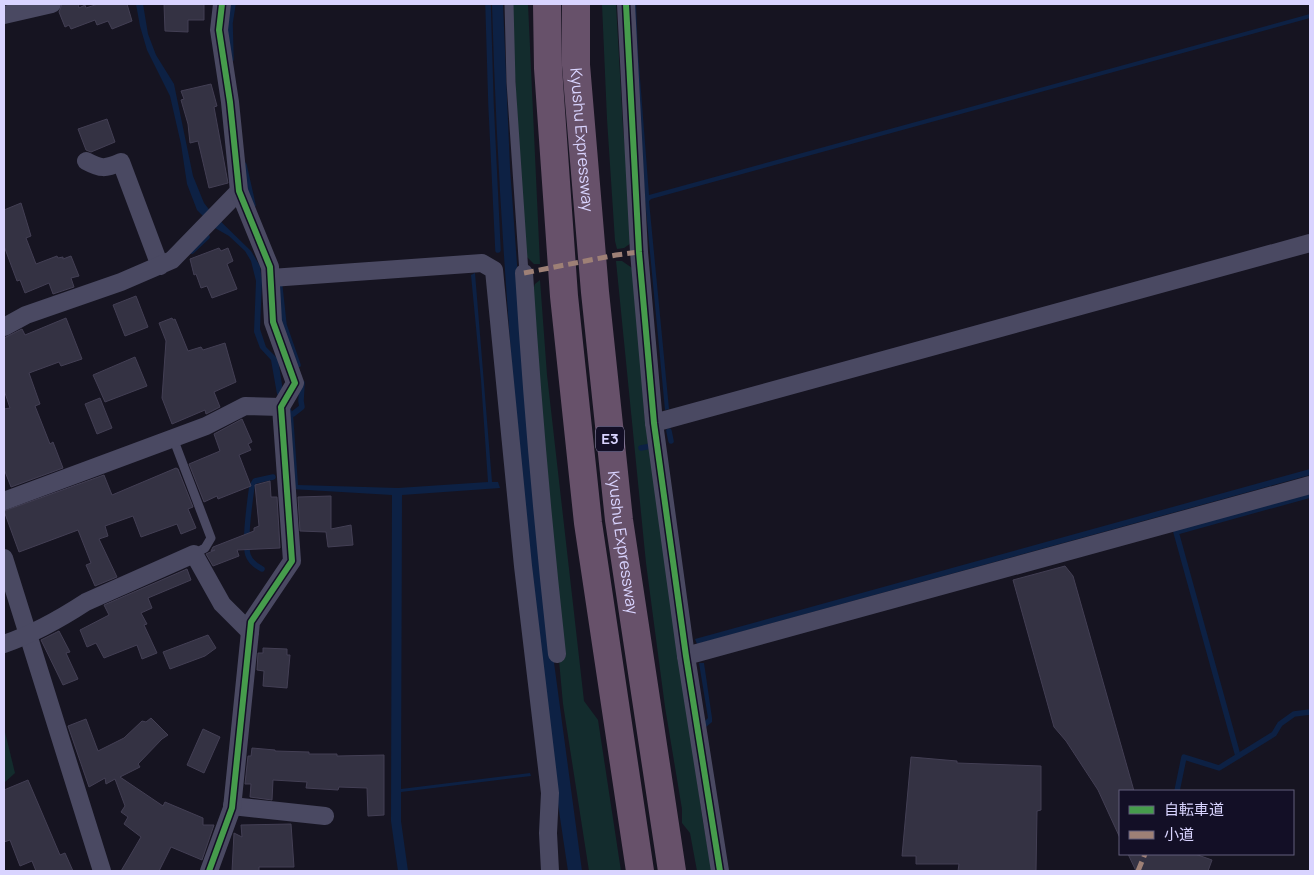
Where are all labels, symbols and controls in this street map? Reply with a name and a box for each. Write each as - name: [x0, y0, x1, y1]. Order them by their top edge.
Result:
- street label: Kyushu Expressway: [565, 67, 599, 213]
- road number: E3: [596, 426, 624, 452]
- street label: Kyushu Expressway: [603, 470, 644, 616]
- legend: [1119, 790, 1294, 855]
- text: 自転車道: [1164, 799, 1224, 820]
- text: 小道: [1164, 824, 1194, 845]

